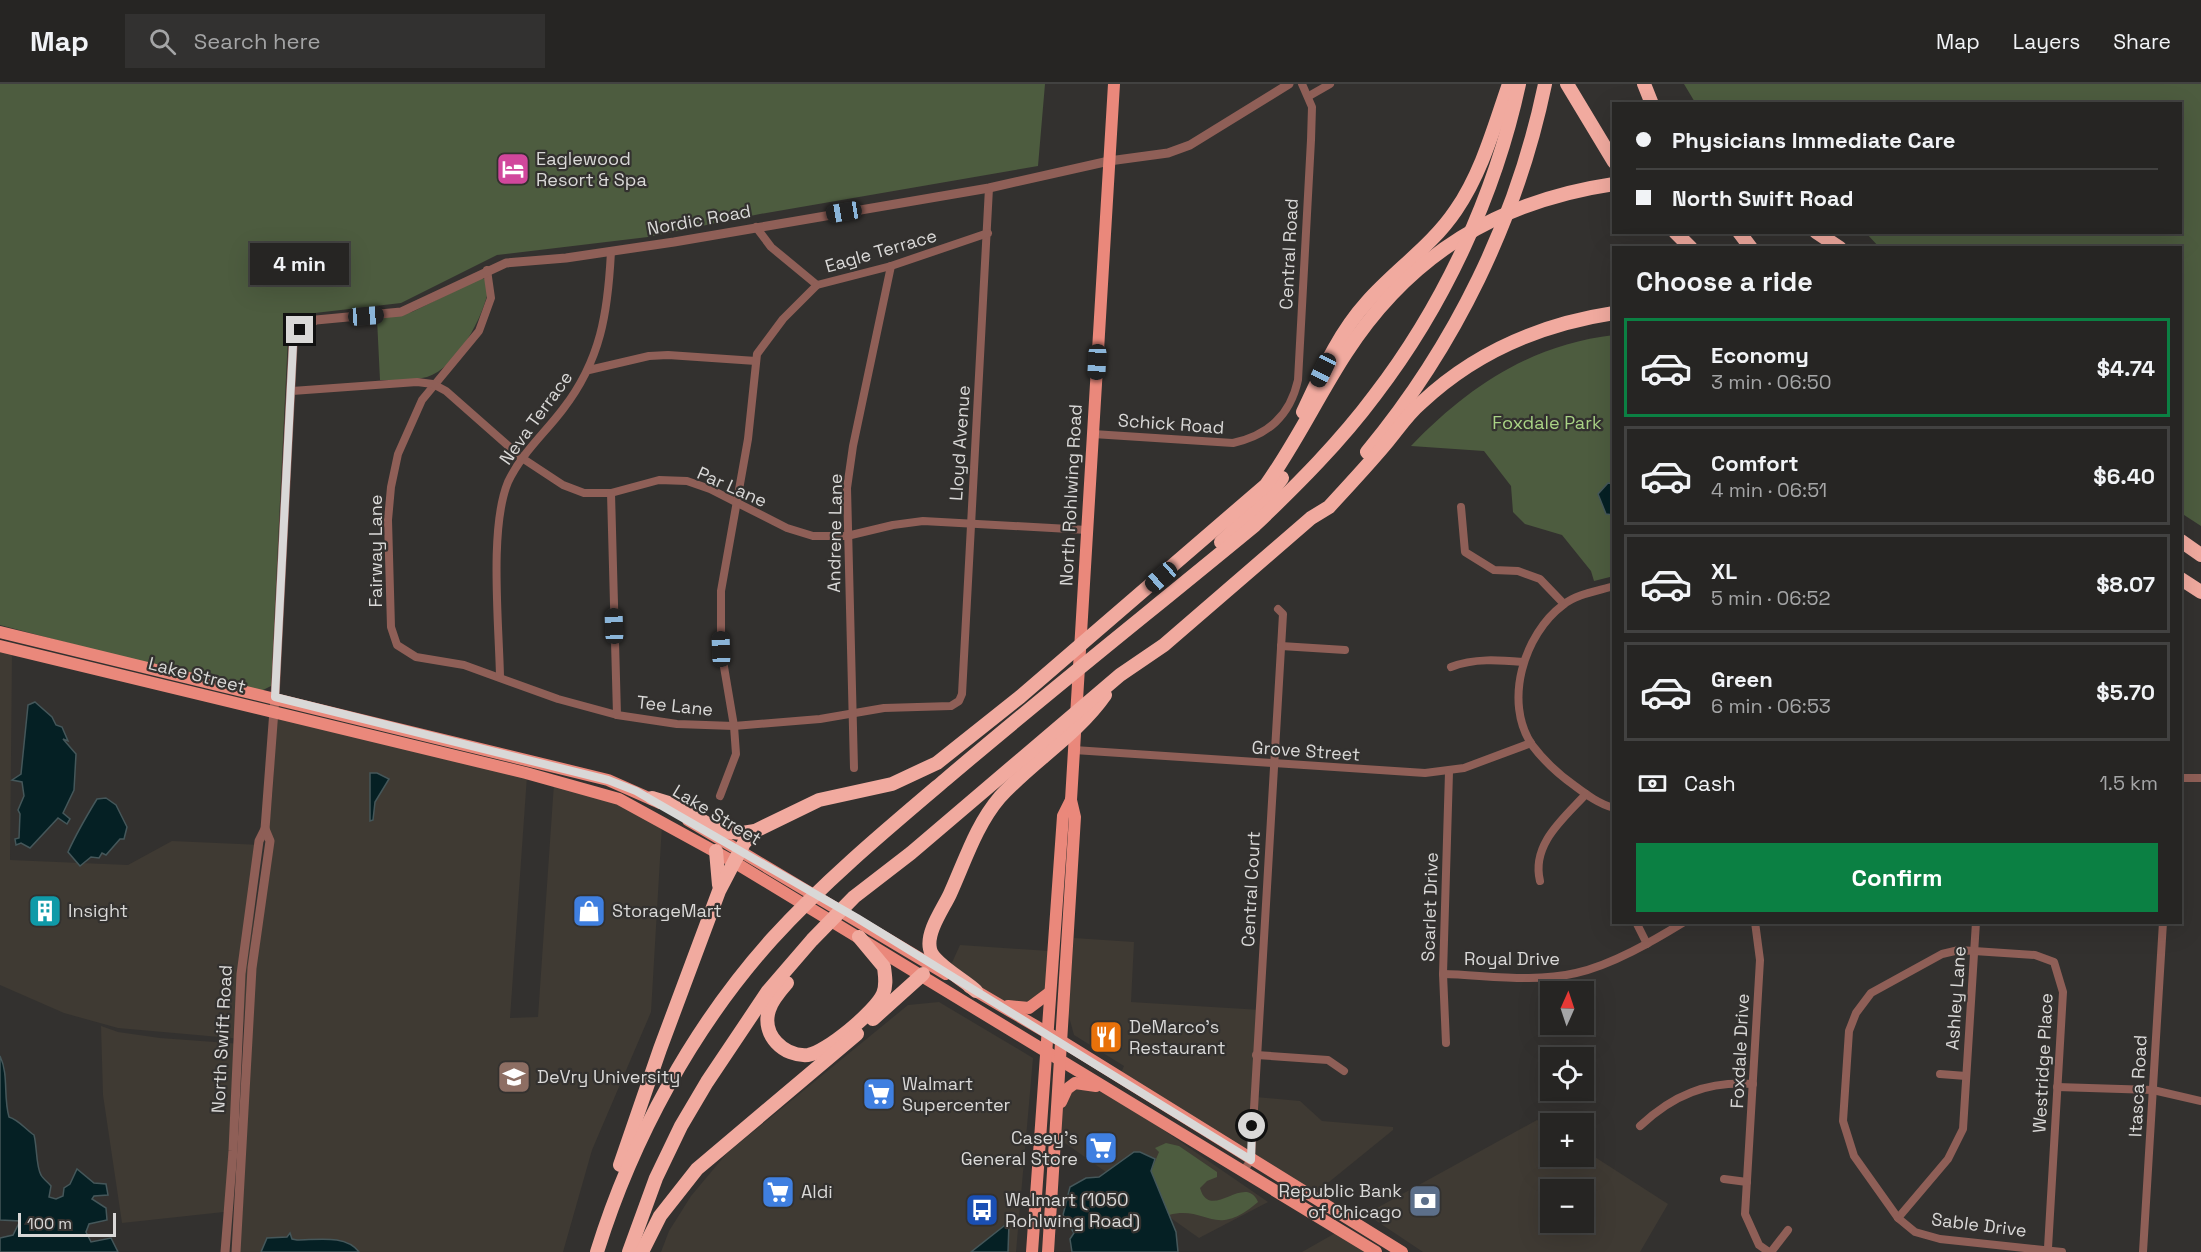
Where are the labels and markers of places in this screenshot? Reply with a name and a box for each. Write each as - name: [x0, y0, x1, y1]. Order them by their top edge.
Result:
- place label: Eaglewood Resort & Spa: [536, 147, 647, 191]
- hotel icon: Eaglewood Resort & Spa: [495, 151, 531, 187]
- building icon: Insight: [27, 893, 63, 929]
- shop icon: StorageMart: [571, 893, 607, 929]
- place label: Insight: [68, 899, 128, 922]
- place label: StorageMart: [612, 899, 722, 922]
- place label: DeMarco's Restaurant: [1129, 1015, 1226, 1059]
- restaurant icon: DeMarco's Restaurant: [1088, 1019, 1124, 1055]
- school or university icon: DeVry University: [496, 1059, 532, 1095]
- place label: DeVry University: [537, 1065, 680, 1088]
- place label: Walmart Supercenter: [902, 1072, 1011, 1116]
- supermarket icon: Walmart Supercenter: [861, 1076, 897, 1112]
- place label: Casey's General Store: [961, 1126, 1078, 1170]
- supermarket icon: Casey's General Store: [1083, 1130, 1119, 1166]
- supermarket icon: Aldi: [760, 1174, 796, 1210]
- place label: Republic Bank of Chicago: [1279, 1179, 1402, 1223]
- place label: Aldi: [801, 1180, 833, 1203]
- bank icon: Republic Bank of Chicago: [1407, 1183, 1443, 1219]
- place label: Walmart (1050 Rohlwing Road): [1005, 1188, 1140, 1232]
- bus stop icon: Walmart (1050 Rohlwing Road): [964, 1192, 1000, 1228]

